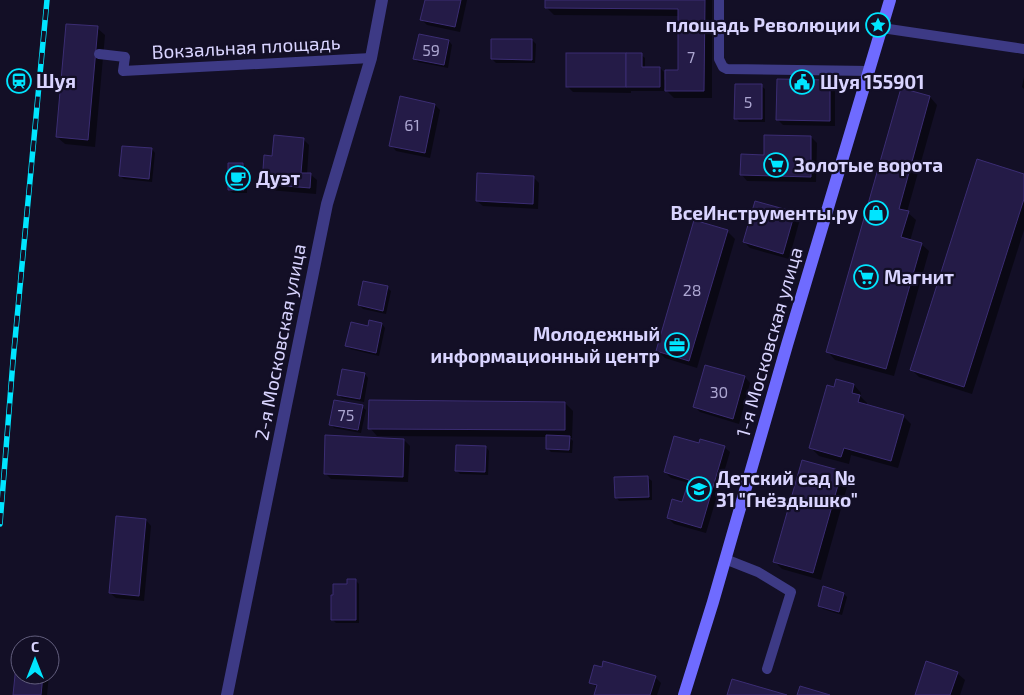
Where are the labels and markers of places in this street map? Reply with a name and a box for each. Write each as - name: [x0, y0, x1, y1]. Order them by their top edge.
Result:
- place icon: площадь Революции: [865, 12, 891, 38]
- place label: площадь Революции: [666, 13, 860, 36]
- station icon: Шуя: [6, 68, 32, 94]
- place label: Шуя: [36, 69, 76, 92]
- public building icon: Шуя 155901: [789, 69, 815, 95]
- place label: Шуя 155901: [820, 70, 925, 93]
- supermarket icon: Золотые ворота: [763, 152, 789, 178]
- place label: Золотые ворота: [794, 153, 943, 176]
- cafe icon: Дуэт: [225, 165, 251, 191]
- place label: Дуэт: [256, 166, 301, 189]
- shop icon: ВсеИнструменты.ру: [863, 200, 889, 226]
- place label: ВсеИнструменты.ру: [670, 201, 858, 224]
- supermarket icon: Магнит: [853, 264, 879, 290]
- place label: Магнит: [884, 265, 954, 288]
- place label: Молодежный информационный центр: [431, 322, 660, 367]
- office icon: Молодежный информационный центр: [664, 332, 690, 358]
- place label: Детский сад № 31 "Гнёздышко": [716, 466, 858, 511]
- school or university icon: Детский сад № 31 "Гнёздышко": [686, 476, 712, 502]

